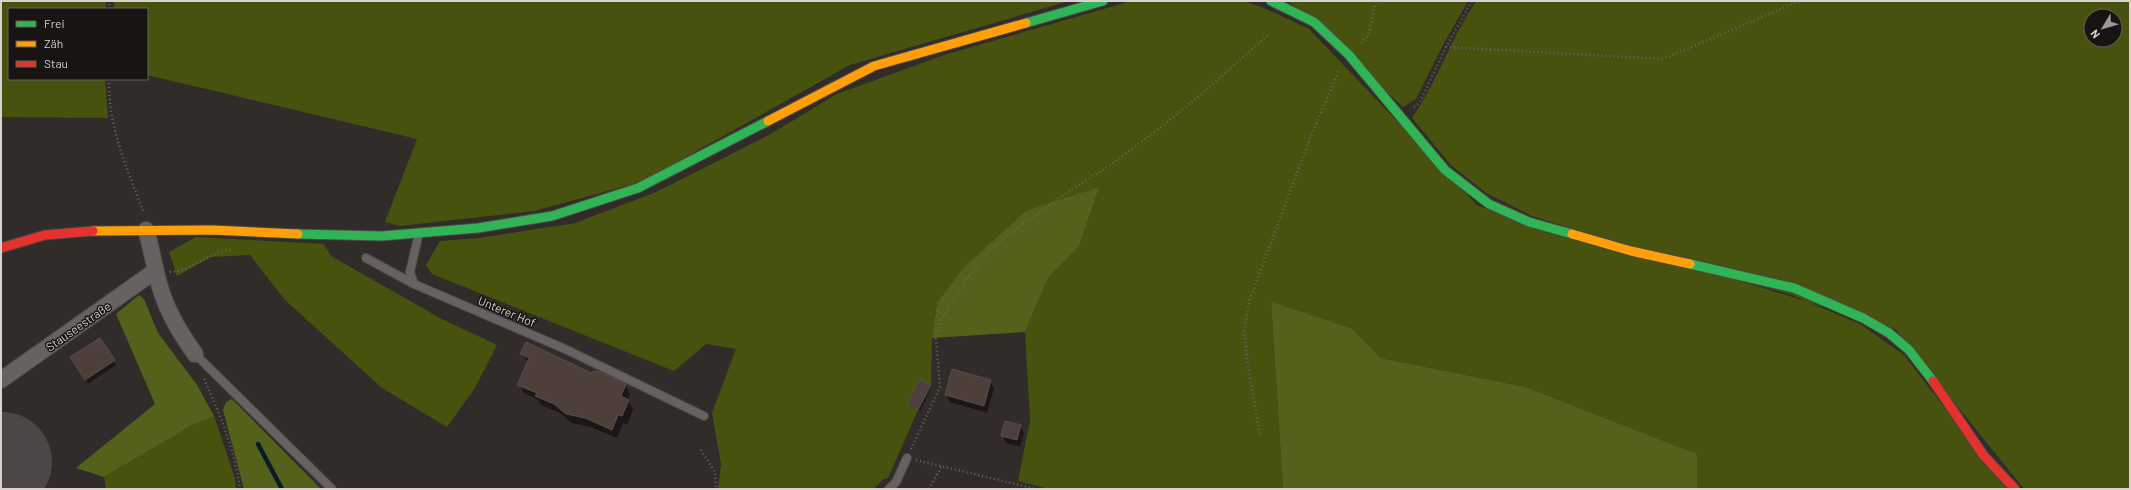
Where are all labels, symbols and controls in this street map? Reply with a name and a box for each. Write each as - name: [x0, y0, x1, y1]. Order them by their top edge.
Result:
- legend: [8, 8, 148, 80]
- north arrow: [2083, 8, 2123, 48]
- text: Frei: [44, 16, 64, 30]
- text: N: [2087, 28, 2102, 41]
- text: Zäh: [44, 36, 63, 50]
- text: Stau: [44, 56, 68, 70]
- street label: Unterer Hof: [476, 293, 538, 329]
- street label: Stauseestraße: [43, 298, 113, 354]

